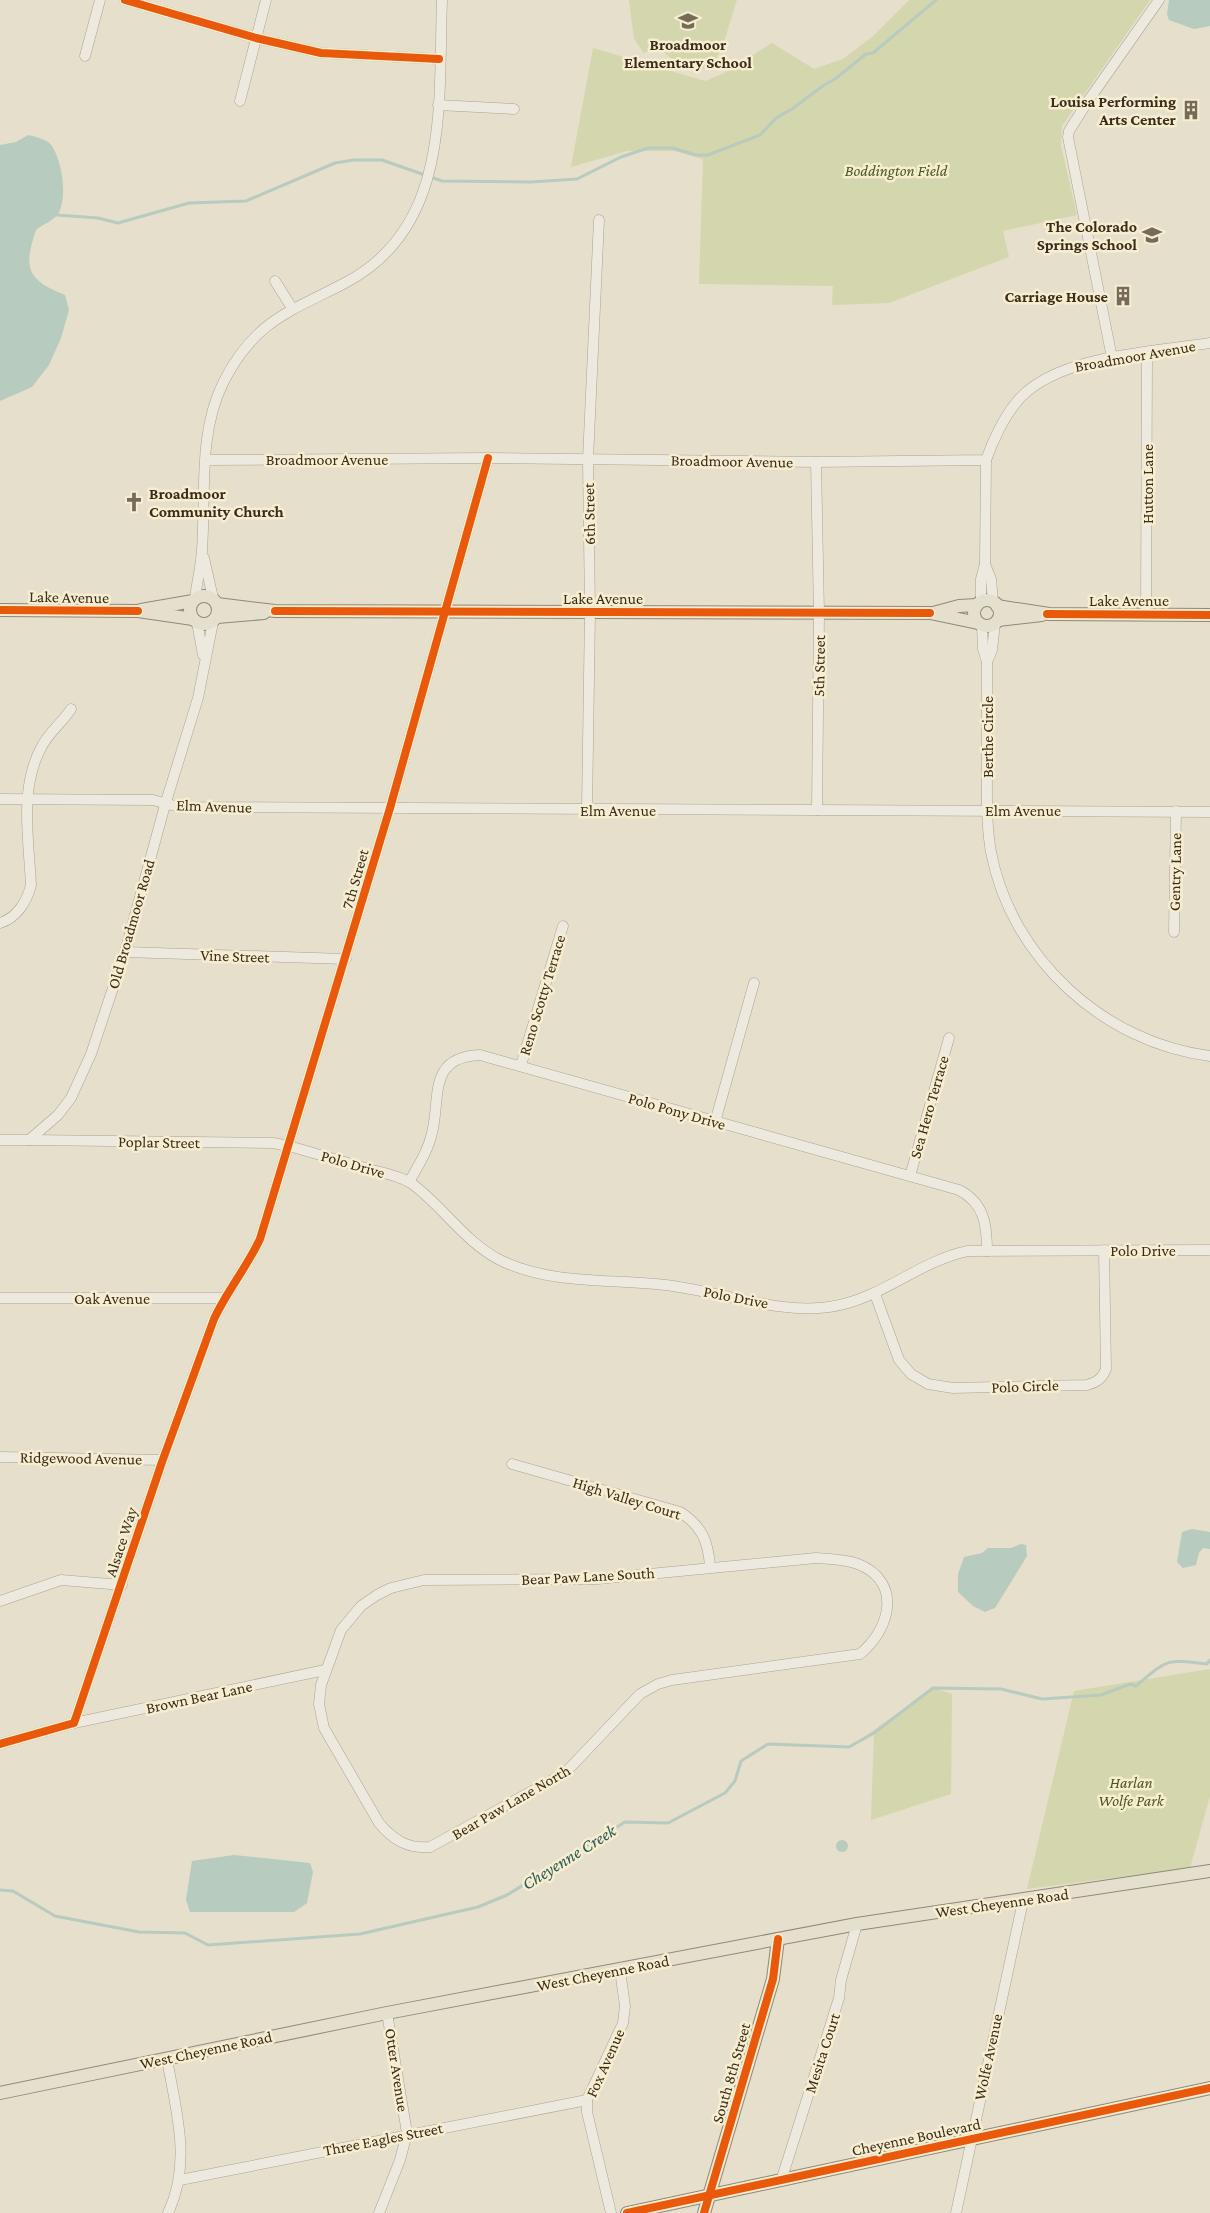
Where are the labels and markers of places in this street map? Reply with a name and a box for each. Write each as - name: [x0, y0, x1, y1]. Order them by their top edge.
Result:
- school or university icon: Broadmoor Elementary School: [677, 10, 699, 32]
- place label: Broadmoor Elementary School: [624, 36, 752, 71]
- place label: Louisa Performing Arts Center: [1050, 93, 1177, 128]
- building icon: Louisa Performing Arts Center: [1180, 99, 1202, 121]
- place label: The Colorado Springs School: [1037, 218, 1137, 253]
- school or university icon: The Colorado Springs School: [1141, 224, 1163, 246]
- building icon: Carriage House: [1112, 285, 1134, 307]
- place label: Carriage House: [1004, 288, 1109, 305]
- place label: Broadmoor Community Church: [149, 485, 284, 520]
- church icon: Broadmoor Community Church: [123, 491, 145, 513]

